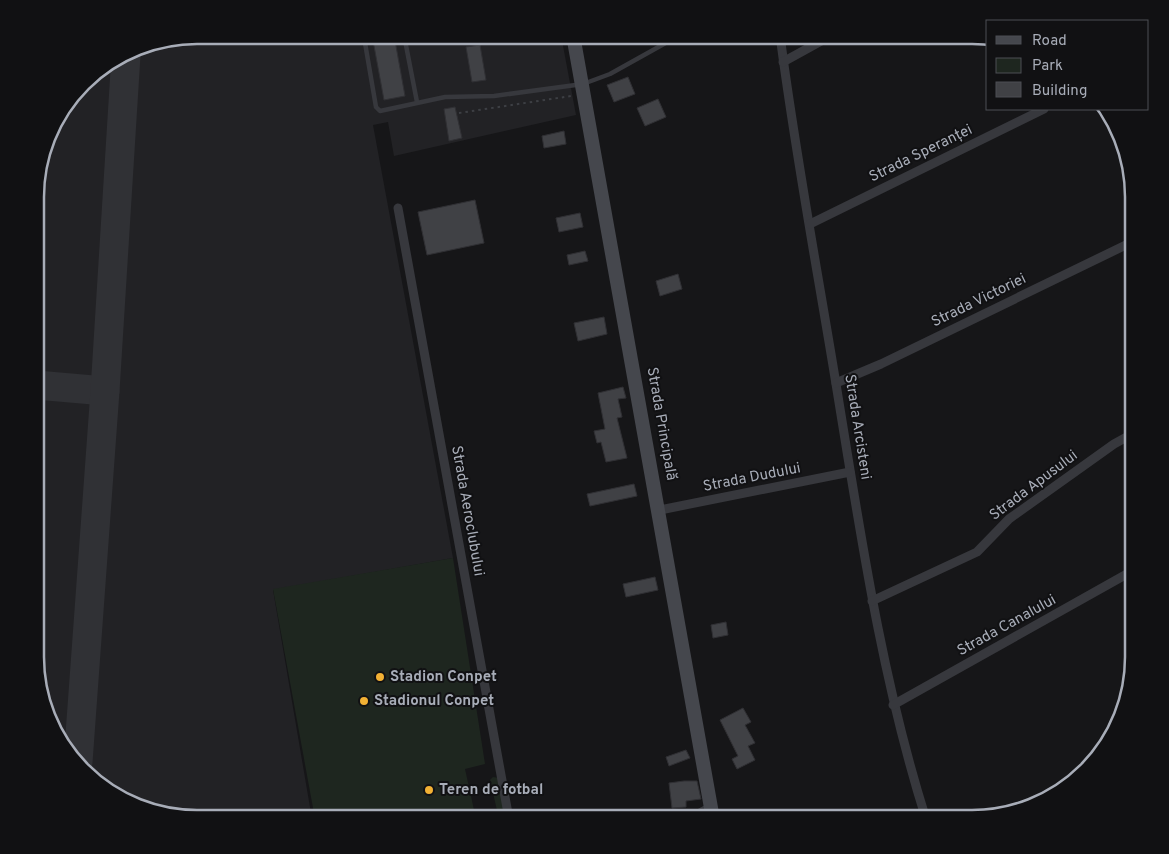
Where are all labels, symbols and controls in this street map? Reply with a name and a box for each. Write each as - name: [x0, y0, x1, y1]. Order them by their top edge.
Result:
- legend: [986, 20, 1149, 110]
- text: Road: [1032, 32, 1067, 51]
- text: Park: [1032, 57, 1063, 76]
- text: Building: [1032, 82, 1087, 101]
- street label: Strada Speranței: [866, 121, 976, 187]
- street label: Strada Victoriei: [929, 270, 1029, 332]
- street label: Strada Principală: [642, 366, 680, 482]
- street label: Strada Arcisteni: [839, 373, 875, 481]
- street label: Strada Aeroclubului: [446, 444, 488, 578]
- street label: Strada Apusului: [986, 447, 1082, 525]
- street label: Strada Dudului: [702, 459, 802, 497]
- street label: Strada Canalului: [954, 591, 1060, 661]
- place label: Stadion Conpet: [390, 668, 497, 687]
- marker: Stadion Conpet: [374, 671, 386, 683]
- place label: Stadionul Conpet: [374, 692, 494, 711]
- marker: Stadionul Conpet: [358, 695, 370, 707]
- place label: Teren de fotbal: [439, 781, 543, 800]
- marker: Teren de fotbal: [423, 784, 435, 796]

